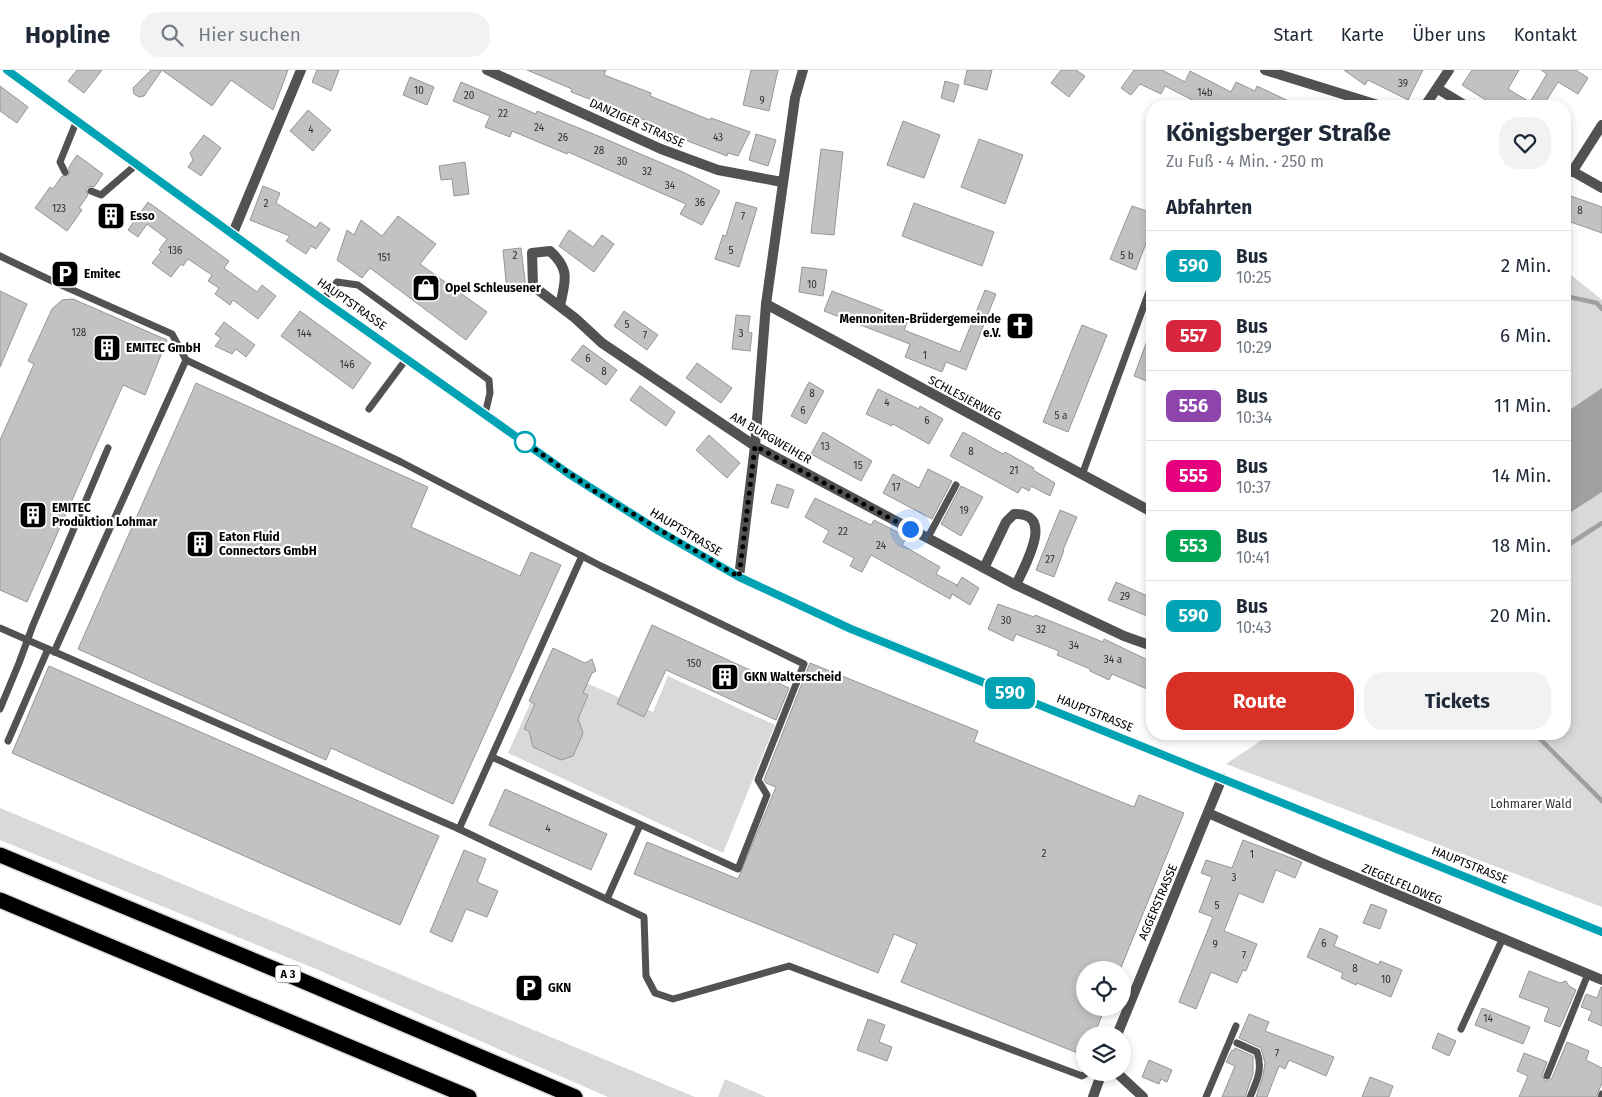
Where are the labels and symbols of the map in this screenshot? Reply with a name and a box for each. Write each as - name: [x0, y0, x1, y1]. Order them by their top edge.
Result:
- house number: 39: [1398, 78, 1408, 90]
- house number: 10: [414, 85, 424, 97]
- house number: 14b: [1197, 87, 1213, 99]
- house number: 20: [464, 90, 475, 102]
- house number: 9: [759, 95, 765, 107]
- street label: DANZIGER STRASSE: [587, 96, 687, 150]
- house number: 22: [498, 108, 508, 120]
- house number: 24: [534, 122, 545, 134]
- house number: 4: [308, 124, 314, 136]
- house number: 26: [558, 132, 568, 144]
- house number: 43: [713, 132, 723, 144]
- house number: 28: [594, 145, 605, 157]
- house number: 30: [617, 156, 628, 168]
- house number: 32: [642, 166, 652, 178]
- house number: 34: [665, 180, 676, 192]
- house number: 36: [695, 197, 705, 209]
- house number: 2: [264, 198, 269, 210]
- building icon: Esso: [96, 201, 126, 231]
- house number: 123: [52, 203, 66, 215]
- house number: 8: [1577, 205, 1583, 217]
- place label: Esso: [130, 209, 155, 223]
- house number: 7: [741, 211, 746, 223]
- house number: 136: [168, 245, 182, 257]
- house number: 5: [728, 245, 734, 257]
- house number: 2: [513, 250, 518, 262]
- house number: 5 b: [1120, 250, 1134, 262]
- house number: 151: [377, 252, 391, 264]
- parking icon: Emitec: [50, 259, 80, 289]
- place label: Emitec: [84, 267, 121, 281]
- shop icon: Opel Schleusener: [411, 273, 441, 303]
- street label: HAUPTSTRASSE: [315, 275, 389, 333]
- house number: 10: [807, 279, 817, 291]
- place label: Opel Schleusener: [445, 281, 541, 295]
- church icon: Mennoniten-Brüdergemeinde e.V.: [1005, 311, 1035, 341]
- place label: Mennoniten-Brüdergemeinde e.V.: [839, 312, 1001, 340]
- house number: 5: [624, 319, 630, 331]
- house number: 128: [72, 327, 87, 339]
- house number: 144: [297, 328, 312, 340]
- house number: 3: [739, 328, 744, 340]
- house number: 7: [643, 330, 648, 342]
- building icon: EMITEC GmbH: [92, 333, 122, 363]
- place label: EMITEC GmbH: [126, 341, 201, 355]
- house number: 1: [923, 350, 927, 362]
- house number: 6: [585, 353, 591, 365]
- house number: 146: [340, 359, 354, 371]
- house number: 8: [601, 366, 607, 378]
- street label: SCHLESIERWEG: [926, 373, 1004, 423]
- house number: 8: [809, 388, 815, 400]
- house number: 4: [884, 397, 890, 409]
- house number: 6: [800, 405, 806, 417]
- street label: AM BURGWEIHER: [728, 409, 814, 467]
- house number: 5 a: [1054, 410, 1068, 422]
- house number: 6: [924, 415, 930, 427]
- unlabelled marker: [514, 431, 536, 453]
- house number: 13: [820, 441, 830, 453]
- house number: 8: [968, 446, 974, 458]
- house number: 15: [853, 460, 863, 472]
- house number: 21: [1009, 465, 1019, 477]
- house number: 17: [892, 482, 901, 494]
- building icon: EMITEC Produktion Lohmar: [18, 500, 48, 530]
- place label: EMITEC Produktion Lohmar: [52, 501, 157, 529]
- street label: HAUPTSTRASSE: [647, 505, 725, 559]
- house number: 19: [959, 505, 969, 517]
- your location: [898, 517, 923, 542]
- house number: 22: [838, 526, 848, 538]
- building icon: Eaton Fluid Connectors GmbH: [185, 529, 215, 559]
- place label: Eaton Fluid Connectors GmbH: [219, 530, 317, 558]
- house number: 24: [876, 540, 887, 552]
- house number: 27: [1045, 554, 1055, 566]
- house number: 29: [1120, 591, 1130, 603]
- house number: 30: [1001, 615, 1012, 627]
- house number: 32: [1036, 624, 1046, 636]
- house number: 34: [1069, 640, 1080, 652]
- house number: 34 a: [1104, 654, 1122, 666]
- house number: 150: [687, 658, 702, 670]
- building icon: GKN Walterscheid: [710, 662, 740, 692]
- place label: GKN Walterscheid: [744, 670, 841, 684]
- line badge: 590: [981, 677, 1039, 709]
- street label: HAUPTSTRASSE: [1055, 691, 1135, 735]
- park label: Lohmarer Wald: [1490, 797, 1572, 811]
- house number: 4: [545, 823, 551, 835]
- street label: HAUPTSTRASSE: [1430, 843, 1510, 887]
- house number: 2: [1042, 848, 1047, 860]
- house number: 1: [1250, 849, 1254, 861]
- street label: ZIEGELFELDWEG: [1360, 861, 1444, 907]
- street label: AGGERSTRASSE: [1136, 862, 1180, 942]
- house number: 3: [1232, 872, 1237, 884]
- house number: 5: [1214, 900, 1220, 912]
- house number: 6: [1321, 938, 1327, 950]
- house number: 9: [1212, 939, 1218, 951]
- house number: 7: [1242, 950, 1247, 962]
- house number: 8: [1352, 963, 1358, 975]
- road number: A 3: [276, 966, 300, 982]
- parking icon: GKN: [514, 973, 544, 1003]
- house number: 10: [1381, 974, 1391, 986]
- place label: GKN: [548, 981, 571, 995]
- house number: 14: [1483, 1013, 1494, 1025]
- house number: 7: [1275, 1048, 1280, 1060]

